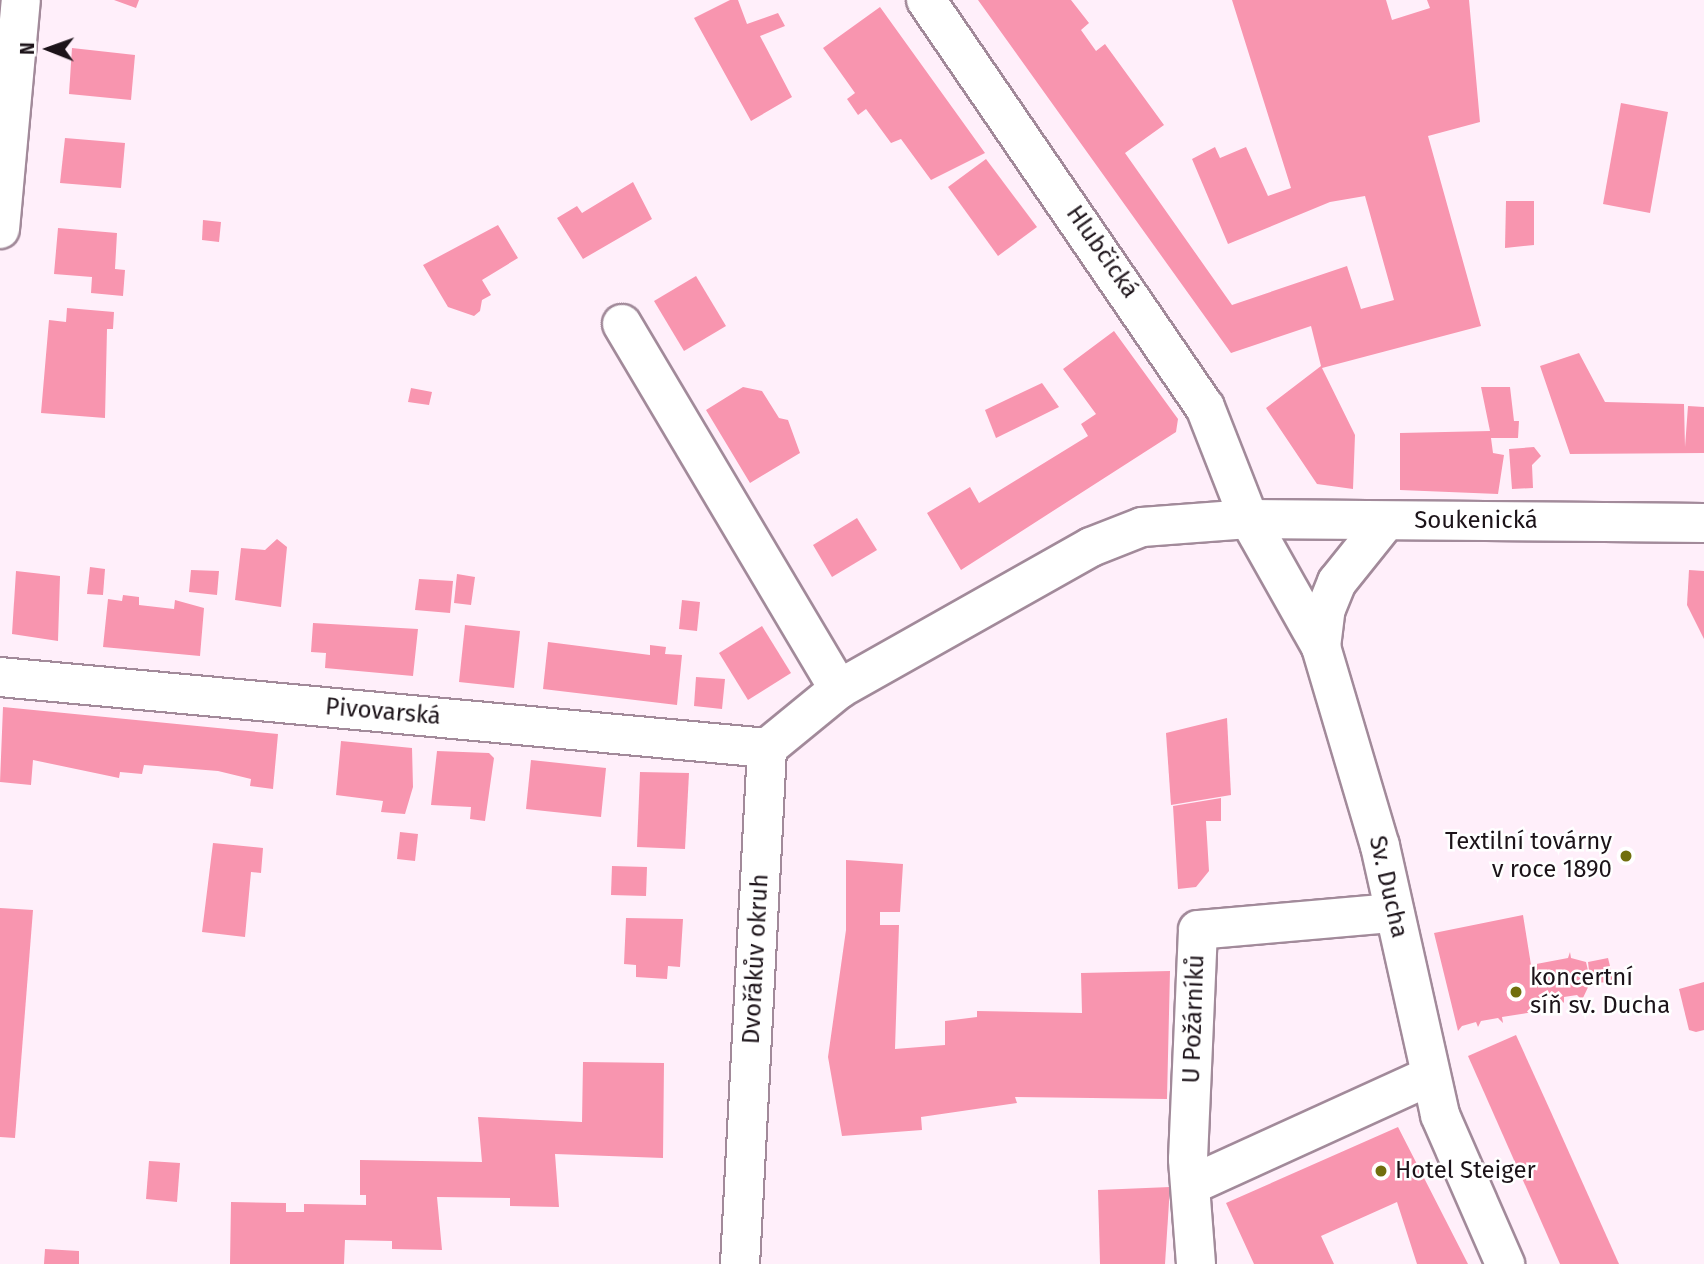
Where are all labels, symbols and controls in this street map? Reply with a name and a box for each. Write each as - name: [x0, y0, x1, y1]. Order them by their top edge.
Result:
- north arrow: [14, 14, 84, 84]
- text: N: [16, 42, 39, 55]
- street label: Hlubčická: [1060, 200, 1144, 304]
- street label: Soukenická: [1414, 507, 1538, 535]
- street label: Pivovarská: [324, 693, 442, 731]
- place label: Textilní továrny v roce 1890: [1445, 828, 1612, 884]
- street label: Sv. Ducha: [1362, 833, 1414, 941]
- marker: Textilní továrny v roce 1890: [1618, 848, 1634, 864]
- street label: Dvořákův okruh: [737, 873, 775, 1045]
- street label: U Požárníků: [1177, 954, 1211, 1084]
- place label: koncertní síň sv. Ducha: [1530, 964, 1670, 1020]
- marker: koncertní síň sv. Ducha: [1508, 984, 1524, 1000]
- place label: Hotel Steiger: [1395, 1157, 1536, 1185]
- marker: Hotel Steiger: [1373, 1163, 1389, 1179]

